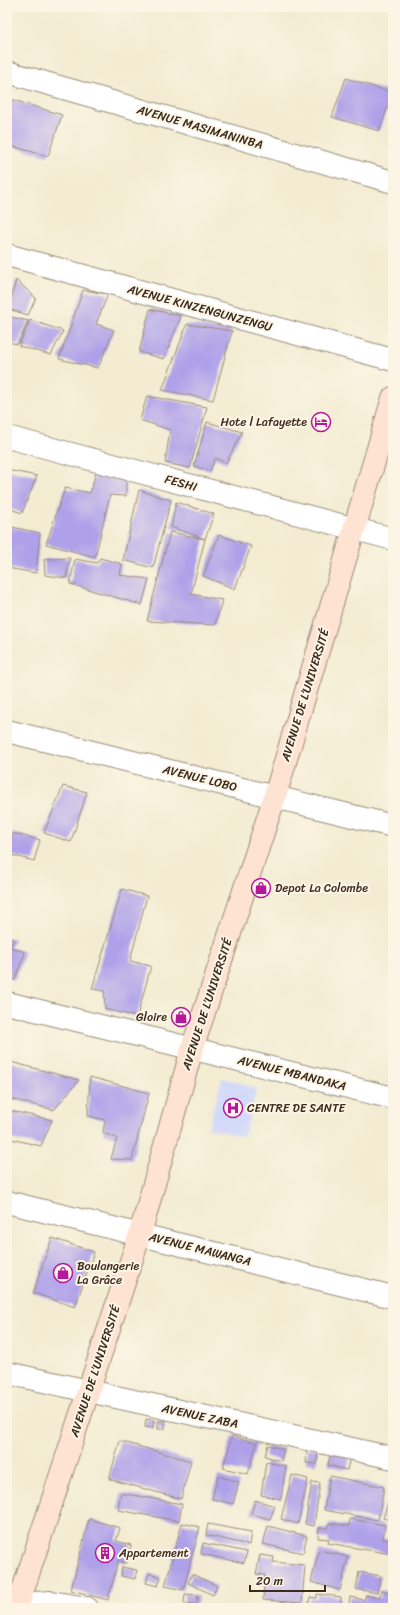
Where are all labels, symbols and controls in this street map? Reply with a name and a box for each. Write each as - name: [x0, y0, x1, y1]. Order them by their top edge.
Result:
- street label: AVENUE MASIMANINBA: [133, 98, 266, 156]
- street label: AVENUE KINZENGUNZENGU: [124, 278, 275, 338]
- place label: Hote l Lafayette: [220, 411, 307, 433]
- hotel icon: Hote l Lafayette: [310, 411, 332, 433]
- street label: FESHI: [162, 468, 200, 498]
- street label: AVENUE DE L’UNIVERSITÉ: [274, 625, 336, 765]
- street label: AVENUE LOBO: [159, 758, 240, 798]
- shop icon: Depot La Colombe: [250, 877, 272, 899]
- place label: Depot La Colombe: [275, 877, 368, 899]
- street label: AVENUE DE L’UNIVERSITÉ: [175, 934, 239, 1074]
- place label: Gloire: [136, 1006, 167, 1028]
- shop icon: Gloire: [170, 1006, 192, 1028]
- street label: AVENUE MBANDAKA: [234, 1049, 349, 1097]
- hospital icon: CENTRE DE SANTE: [222, 1097, 244, 1119]
- place label: CENTRE DE SANTE: [247, 1097, 347, 1119]
- street label: AVENUE MAWANGA: [145, 1225, 254, 1272]
- place label: Boulangerie La Grâce: [77, 1255, 139, 1291]
- shop icon: Boulangerie La Grâce: [52, 1262, 74, 1284]
- street label: AVENUE DE L’UNIVERSITÉ: [63, 1301, 127, 1441]
- street label: AVENUE ZABA: [159, 1397, 240, 1435]
- building icon: Appartement: [94, 1542, 116, 1564]
- place label: Appartement: [118, 1542, 189, 1564]
- scale bar: [250, 1567, 325, 1593]
- text: 20 m: [256, 1570, 283, 1592]

